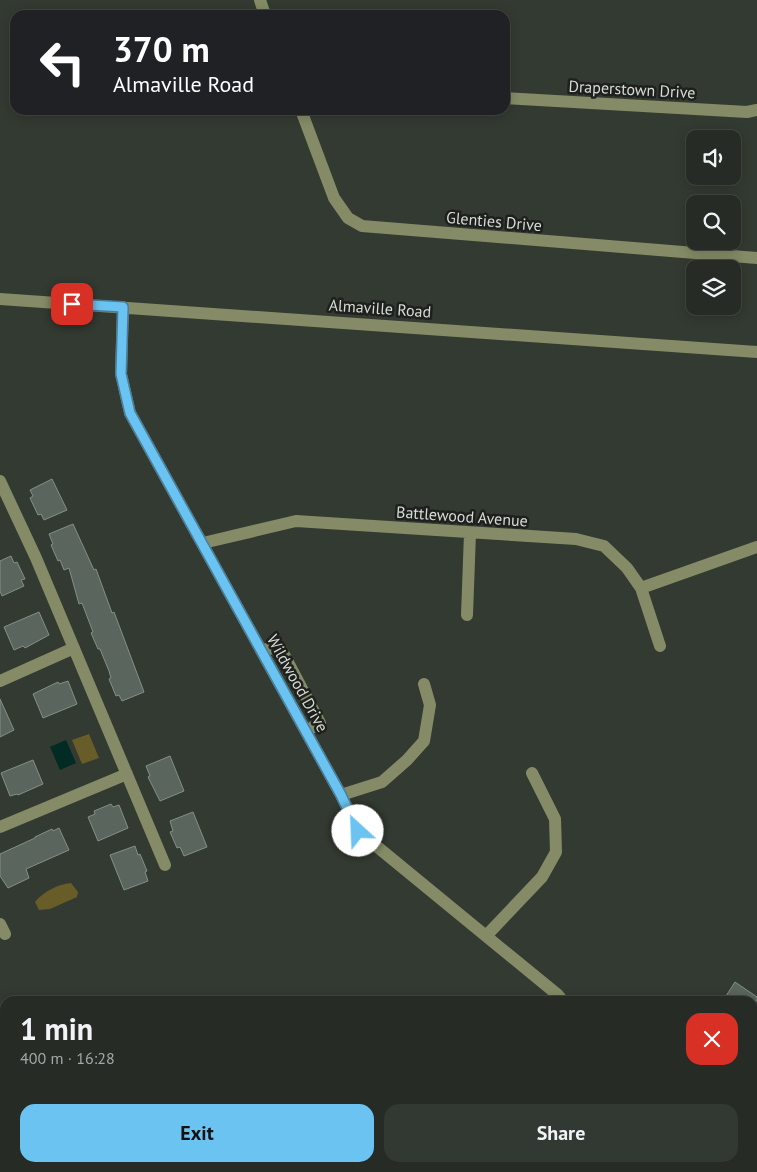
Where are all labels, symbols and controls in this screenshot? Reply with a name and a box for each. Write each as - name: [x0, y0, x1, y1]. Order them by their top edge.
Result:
- text: 370 m: [113, 26, 210, 72]
- icon: left: [30, 30, 95, 95]
- text: Almaville Road: [113, 70, 254, 98]
- street label: Draperstown Drive: [568, 76, 696, 102]
- map controls: [686, 130, 741, 315]
- button: sound: [686, 130, 741, 185]
- button: search: [686, 195, 741, 250]
- street label: Glenties Drive: [445, 207, 543, 235]
- button: layers: [686, 260, 741, 315]
- pin: [51, 283, 93, 325]
- icon: arrive: [58, 290, 86, 318]
- street label: Almaville Road: [328, 294, 432, 322]
- street label: Battlewood Avenue: [396, 501, 528, 531]
- street label: Wildwood Drive: [263, 631, 333, 735]
- position arrow: [331, 804, 383, 856]
- text: 1 min: [20, 1009, 93, 1048]
- button: close: [686, 1013, 738, 1065]
- text: 400 m · 16:28: [20, 1048, 115, 1068]
- button: Exit: [20, 1104, 374, 1162]
- button: Share: [384, 1104, 738, 1162]

